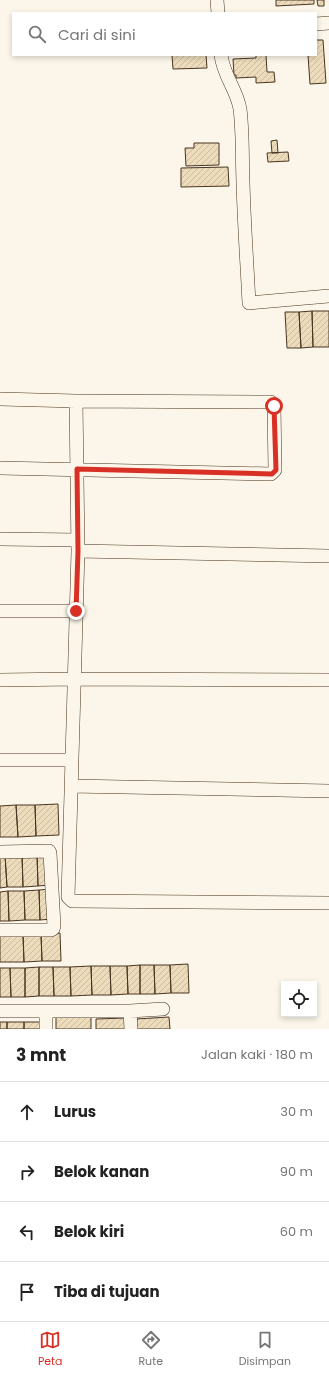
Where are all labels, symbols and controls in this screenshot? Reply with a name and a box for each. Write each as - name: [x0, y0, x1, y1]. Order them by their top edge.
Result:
- search box: [12, 12, 317, 56]
- icon: search: [26, 23, 48, 45]
- text: Cari di sini: [58, 24, 136, 45]
- route start: [265, 397, 283, 415]
- route end: [67, 602, 85, 620]
- map controls: [281, 981, 317, 1017]
- button: locate: [281, 981, 317, 1017]
- text: 3 mnt: [16, 1043, 66, 1067]
- text: Jalan kaki · 180 m: [201, 1045, 313, 1064]
- icon: ahead: [16, 1101, 38, 1123]
- text: Lurus: [54, 1101, 96, 1122]
- text: 30 m: [280, 1102, 313, 1121]
- icon: right: [16, 1161, 38, 1183]
- text: Belok kanan: [54, 1161, 149, 1182]
- text: 90 m: [280, 1162, 313, 1181]
- icon: left: [16, 1221, 38, 1243]
- text: Belok kiri: [54, 1221, 124, 1242]
- text: 60 m: [280, 1222, 313, 1241]
- icon: arrive: [16, 1281, 38, 1303]
- text: Tiba di tujuan: [54, 1281, 160, 1302]
- tab: Peta: [38, 1329, 63, 1370]
- tab: Rute: [138, 1329, 163, 1370]
- tab: Disimpan: [239, 1329, 291, 1370]

